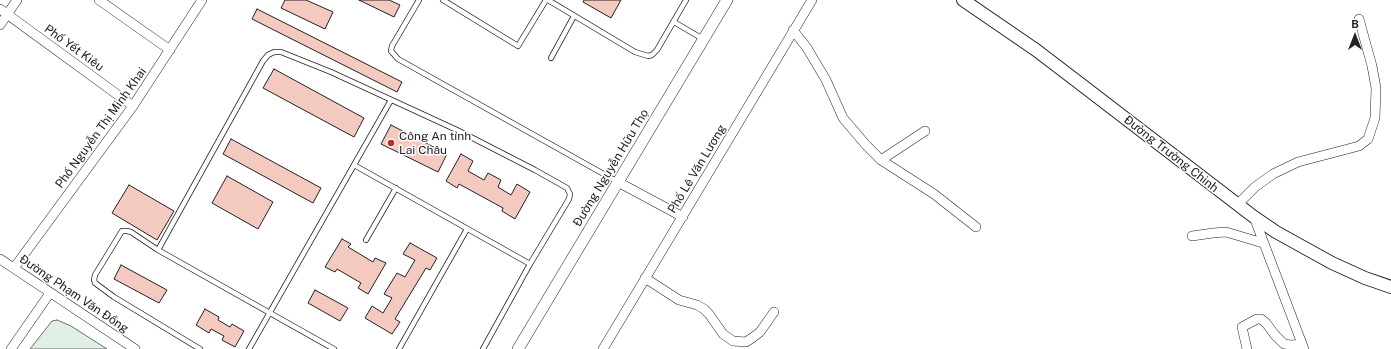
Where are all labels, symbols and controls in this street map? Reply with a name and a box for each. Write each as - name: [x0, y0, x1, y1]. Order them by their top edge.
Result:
- north arrow: [1335, 16, 1375, 56]
- text: B: [1351, 18, 1359, 30]
- street label: Phố Yết Kiêu: [42, 22, 106, 74]
- street label: Phố Nguyễn Thị Minh Khai: [52, 65, 150, 191]
- street label: Đường Nguyễn Hữu Thọ: [570, 107, 652, 229]
- street label: Đường Trường Chinh: [1121, 113, 1221, 195]
- street label: Phố Lê Văn Lương: [665, 122, 729, 216]
- place label: Công An tỉnh Lai Châu: [399, 129, 471, 157]
- marker: Công An tỉnh Lai Châu: [386, 138, 396, 148]
- street label: Đường Phạm Văn Đồng: [17, 252, 131, 336]

